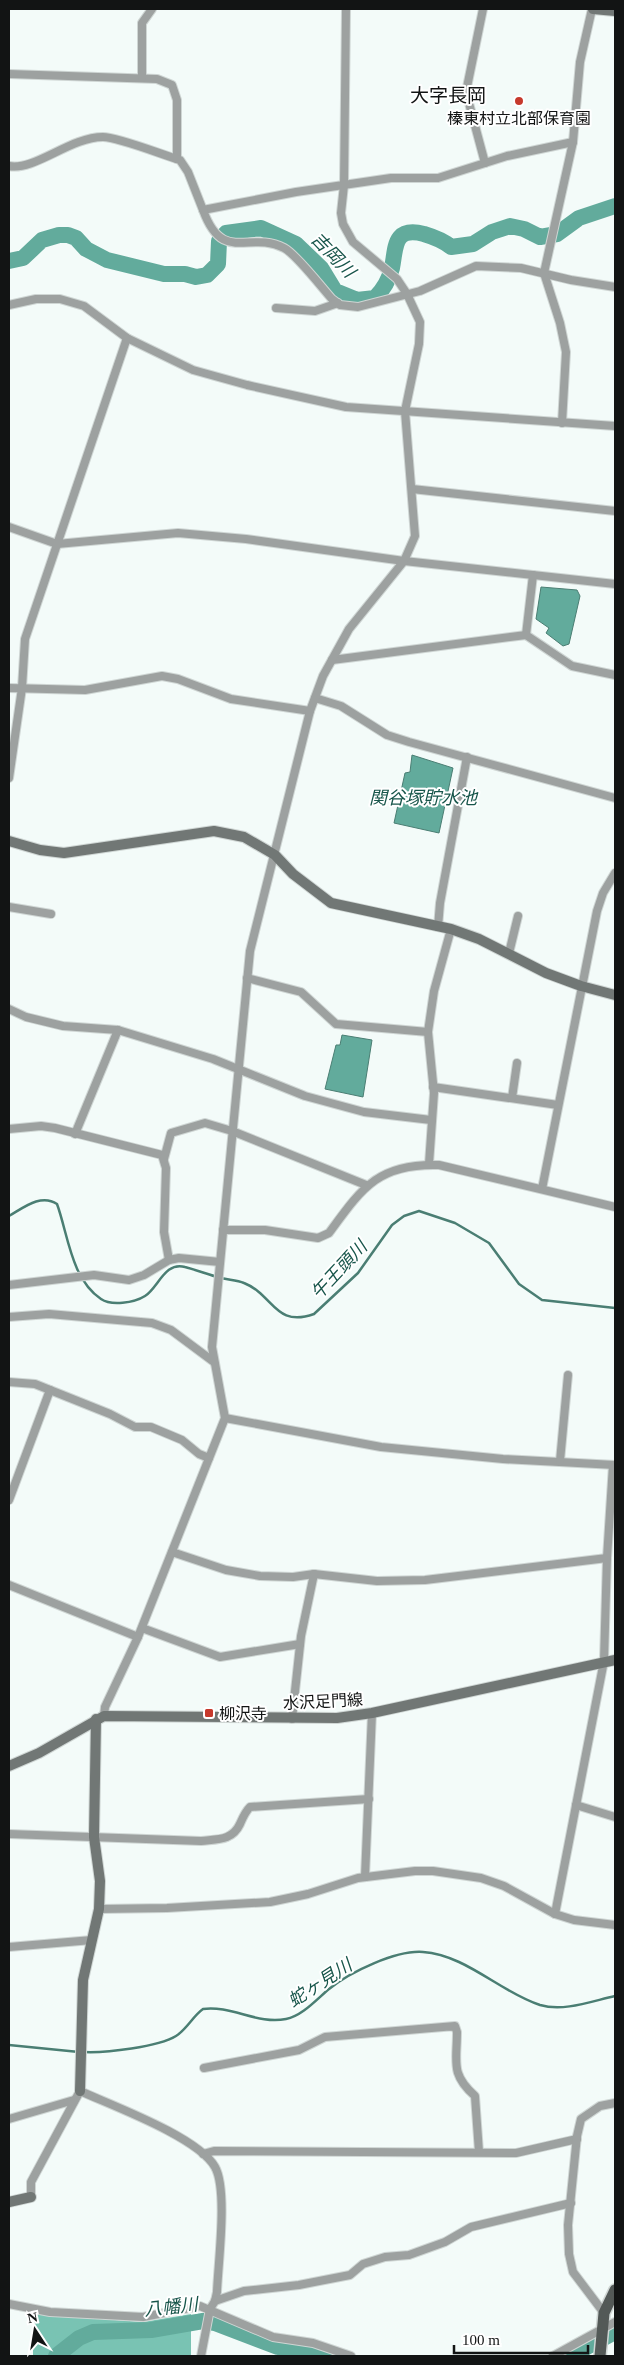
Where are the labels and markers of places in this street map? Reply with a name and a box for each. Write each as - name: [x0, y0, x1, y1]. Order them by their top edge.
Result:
- marker: 榛東村立北部保育園: [513, 95, 525, 107]
- place label: 榛東村立北部保育園: [447, 110, 591, 127]
- place label: 柳沢寺: [219, 1705, 267, 1722]
- marker: 柳沢寺: [203, 1707, 215, 1719]

